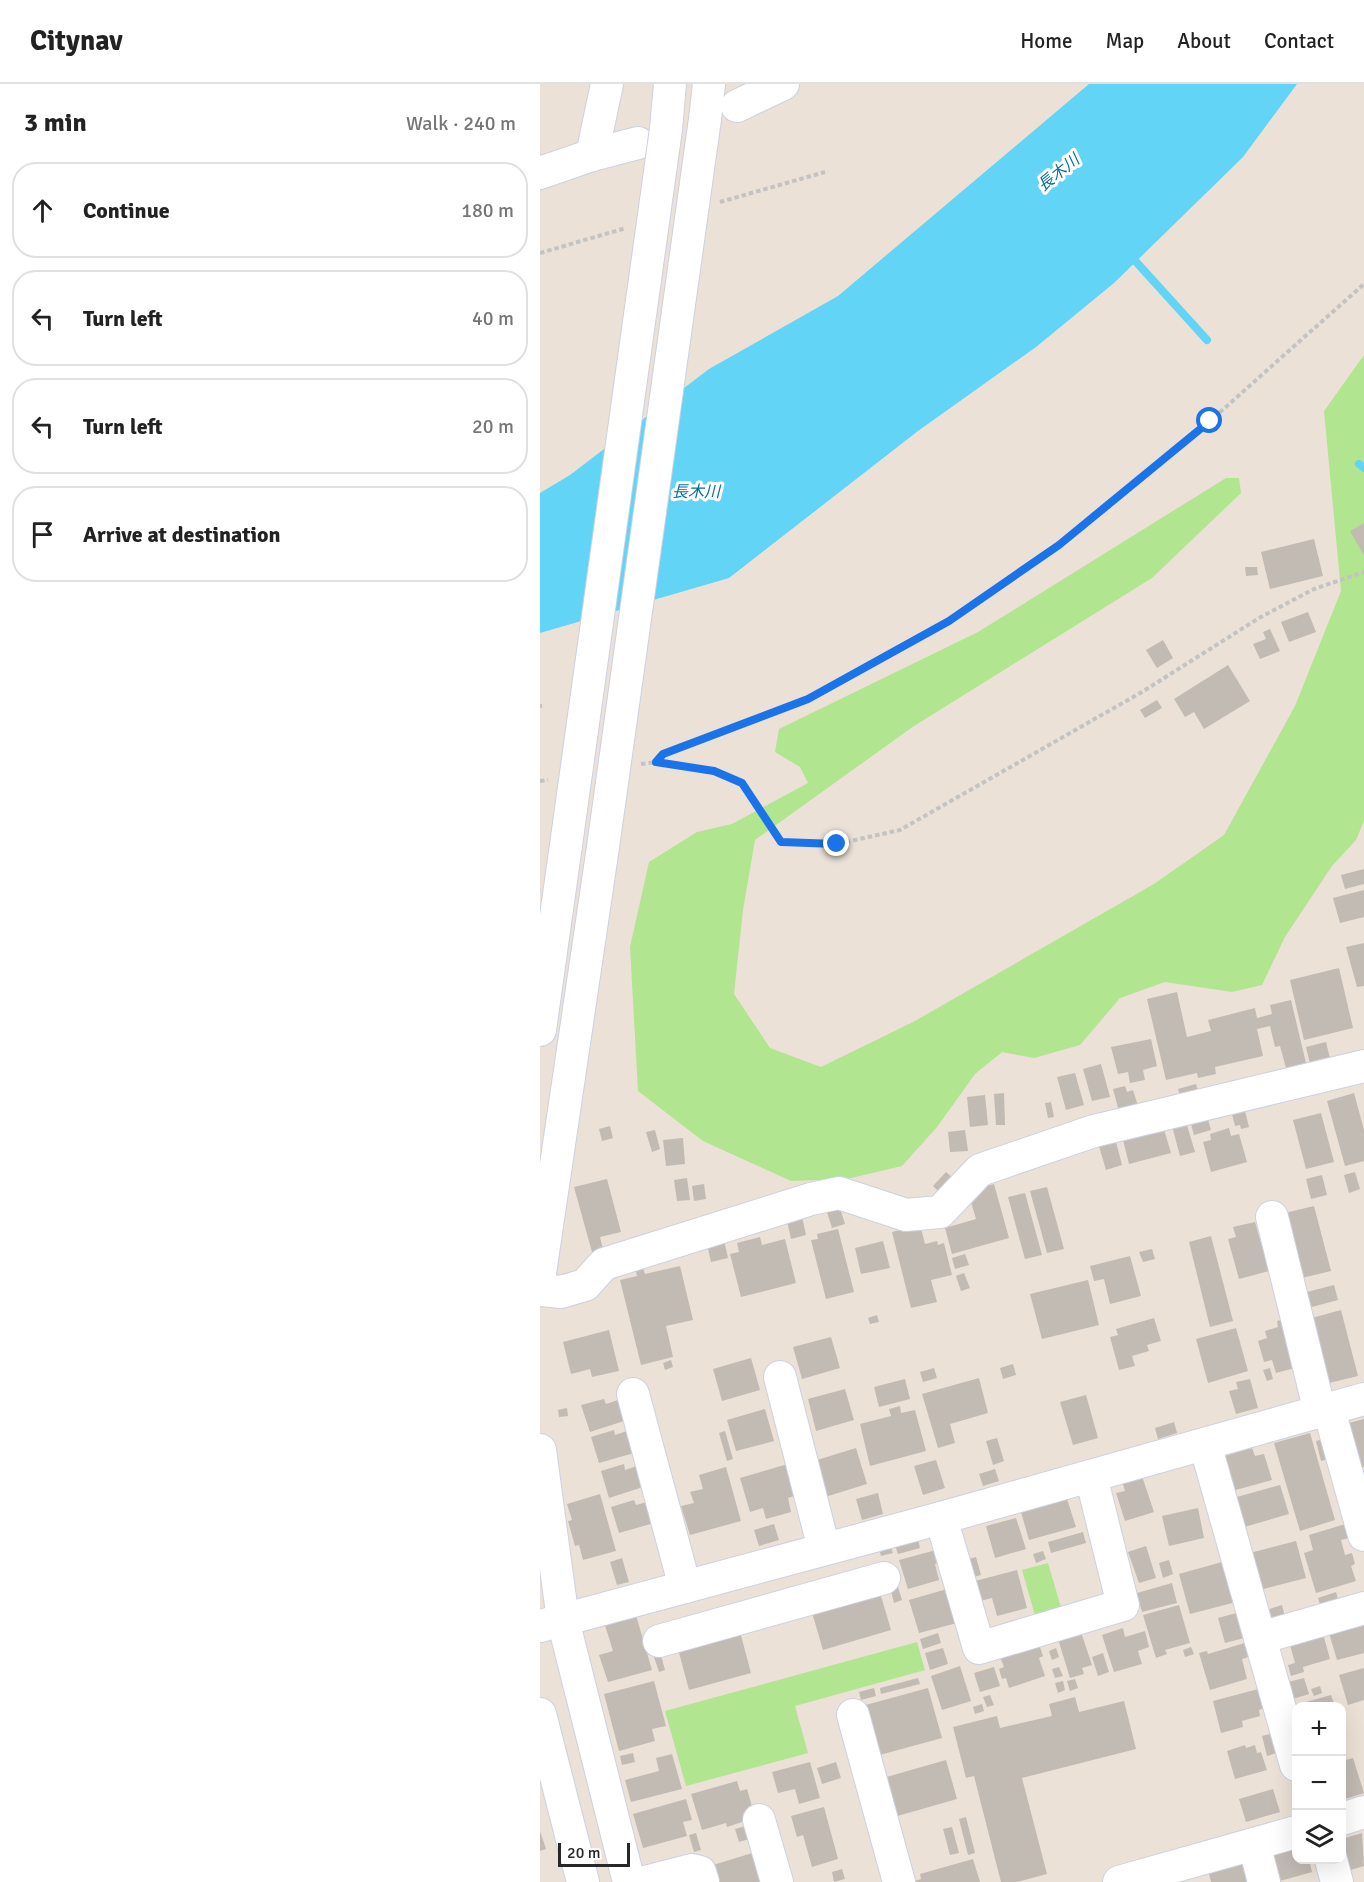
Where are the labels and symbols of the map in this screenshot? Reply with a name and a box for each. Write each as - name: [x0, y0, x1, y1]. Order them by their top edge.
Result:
- water label: 長木川: [1034, 149, 1085, 196]
- route start: [1196, 407, 1222, 433]
- water label: 長木川: [672, 482, 722, 502]
- route end: [823, 830, 849, 856]
- scale bar: [558, 1840, 630, 1868]

